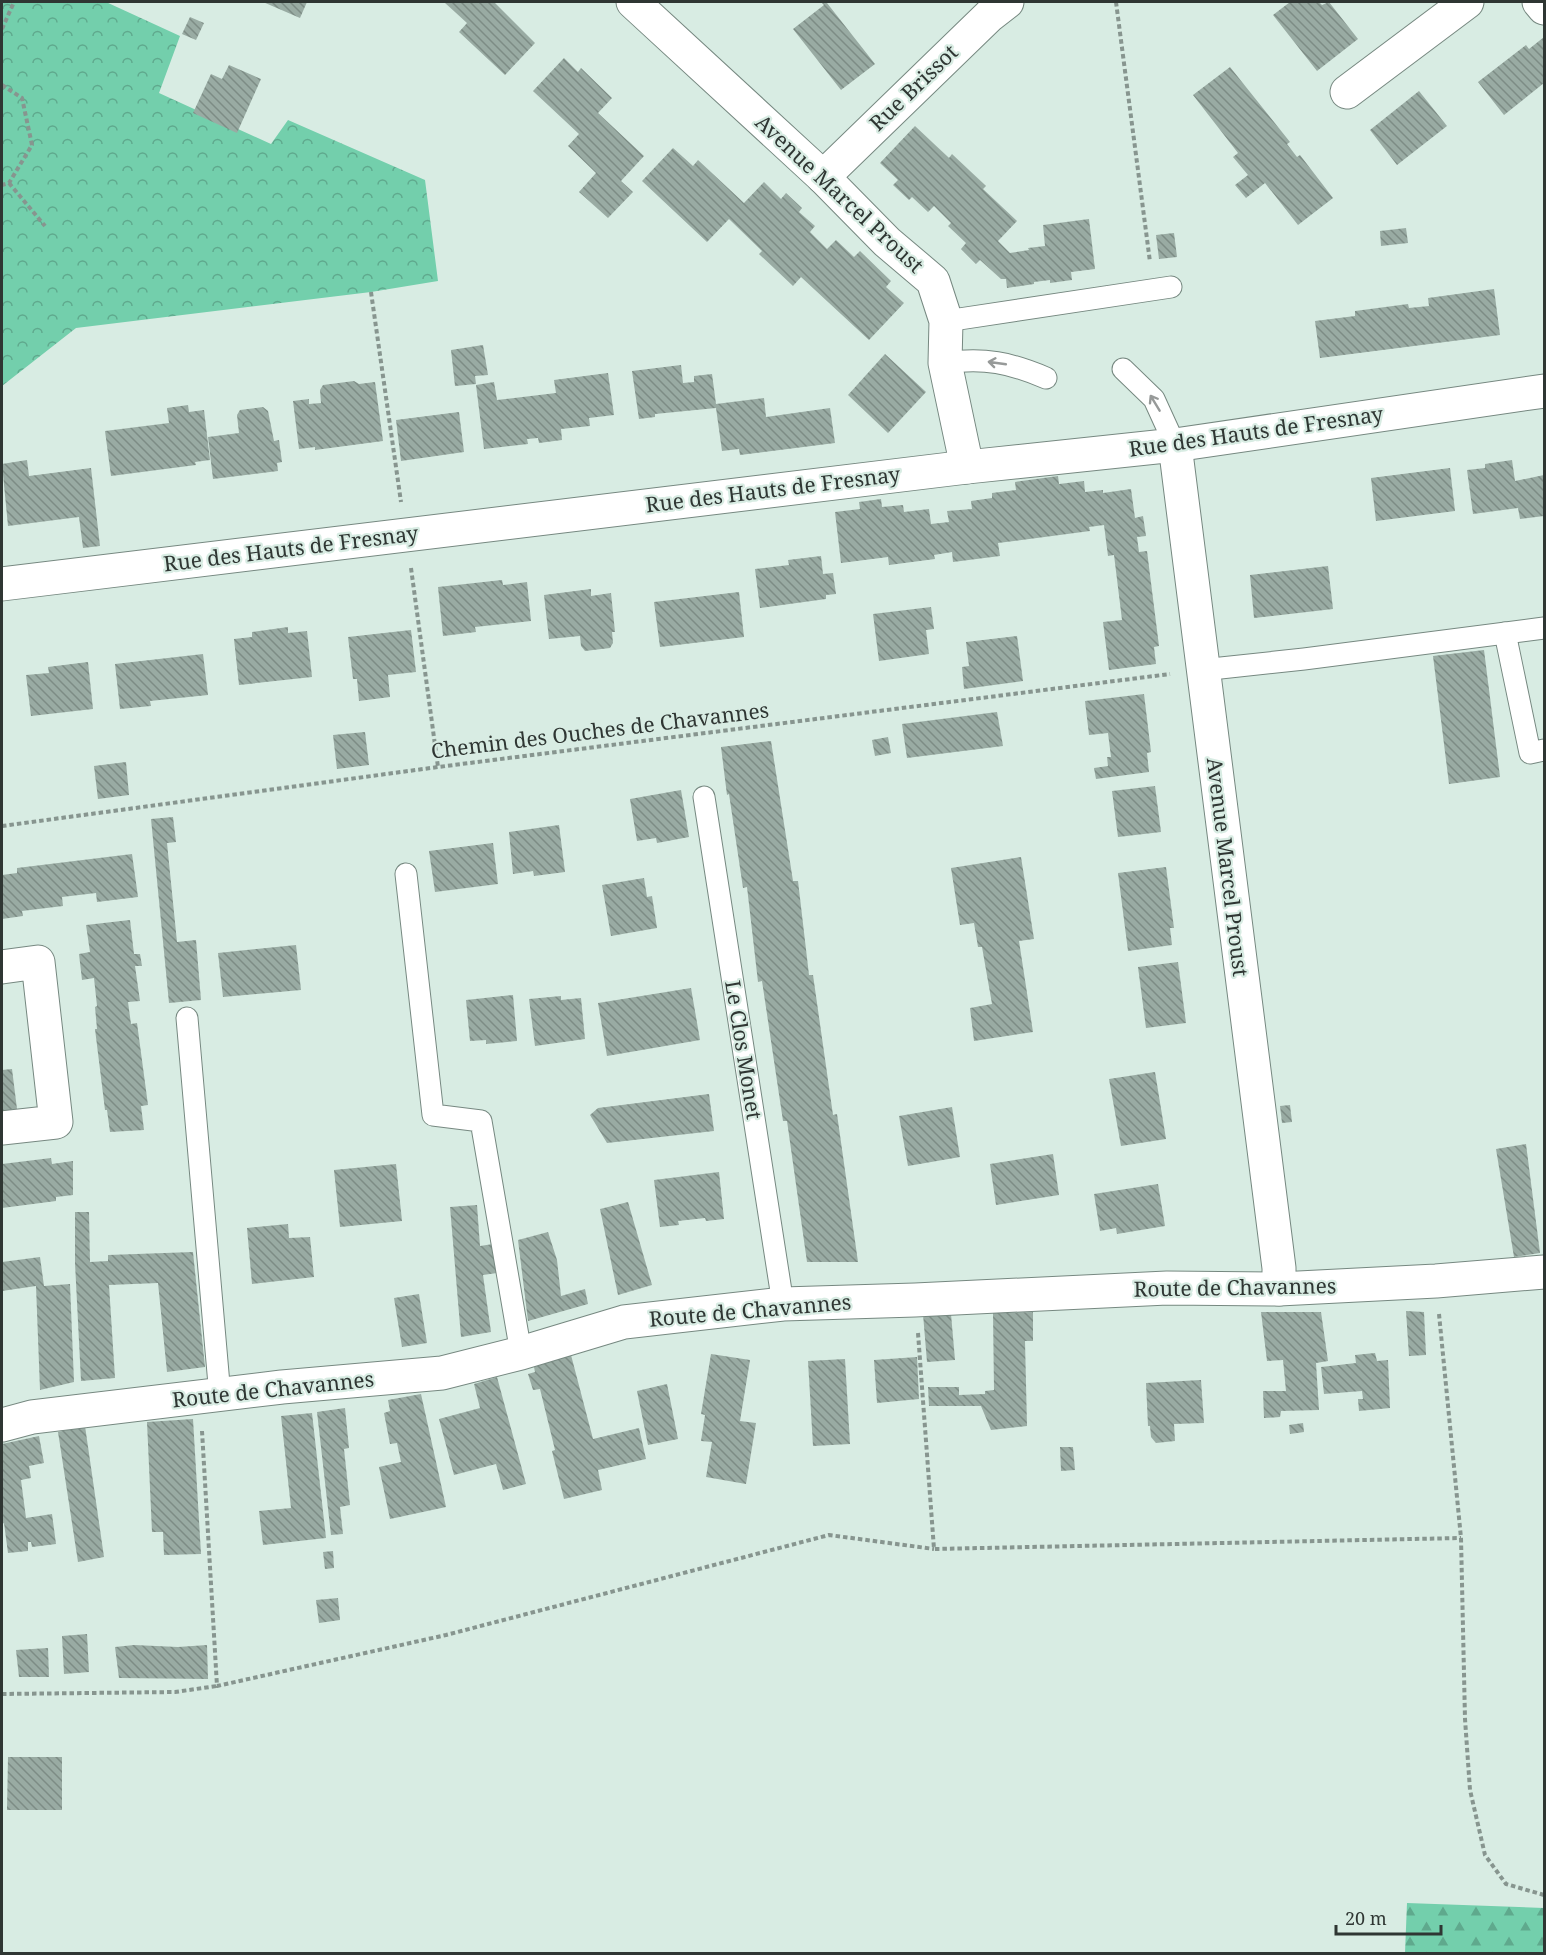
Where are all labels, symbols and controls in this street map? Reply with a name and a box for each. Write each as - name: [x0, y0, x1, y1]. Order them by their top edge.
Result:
- street label: Rue Brissot: [863, 38, 964, 136]
- street label: Avenue Marcel Proust: [750, 108, 930, 279]
- one-way arrow: [988, 357, 1007, 368]
- one-way arrow: [1148, 395, 1160, 412]
- street label: Rue des Hauts de Fresnay: [1127, 399, 1385, 463]
- street label: Rue des Hauts de Fresnay: [644, 459, 902, 519]
- street label: Rue des Hauts de Fresnay: [162, 518, 420, 578]
- street label: Chemin des Ouches de Chavannes: [429, 695, 770, 765]
- street label: Avenue Marcel Proust: [1201, 756, 1255, 978]
- street label: Le Clos Monet: [719, 978, 769, 1121]
- street label: Route de Chavannes: [1133, 1271, 1337, 1303]
- street label: Route de Chavannes: [648, 1287, 852, 1333]
- street label: Route de Chavannes: [171, 1364, 375, 1414]
- scale bar: [1336, 1898, 1441, 1936]
- text: 20 m: [1345, 1906, 1387, 1930]

